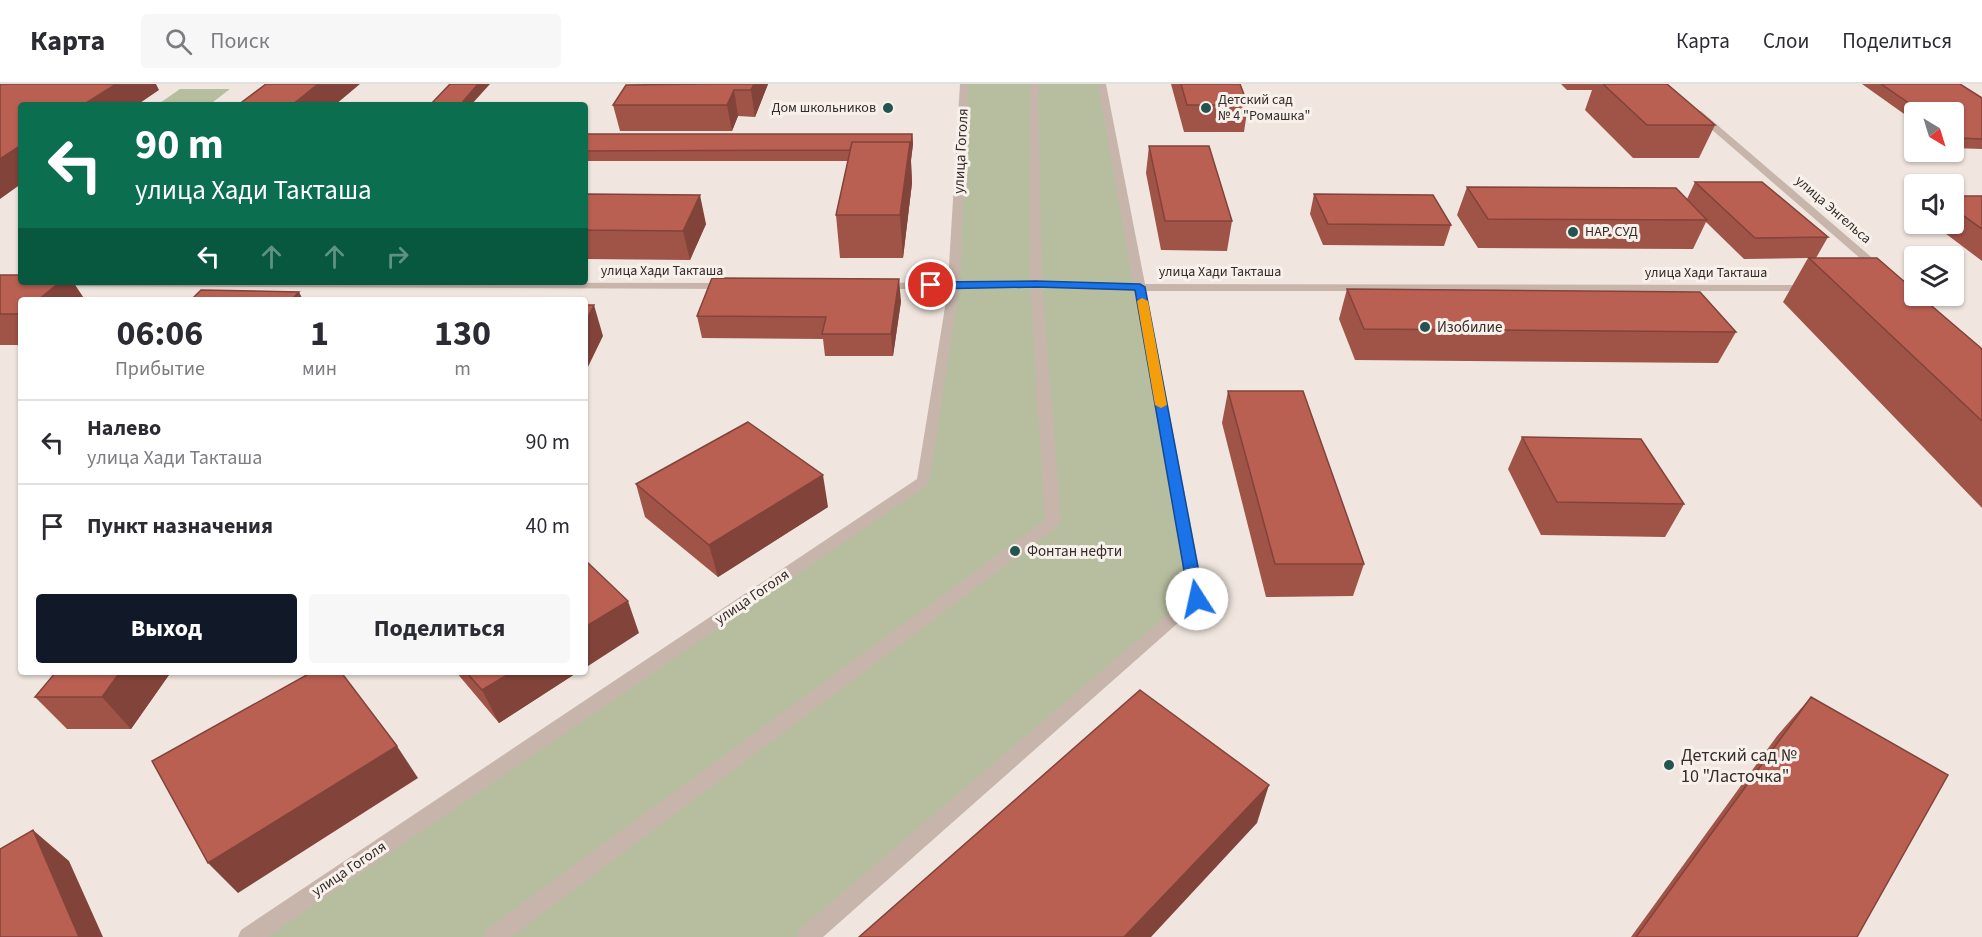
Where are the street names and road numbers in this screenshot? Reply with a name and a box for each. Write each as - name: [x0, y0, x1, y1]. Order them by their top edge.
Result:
- street label: улица Гоголя: [948, 108, 974, 194]
- street label: улица Энгельса: [1791, 171, 1875, 249]
- street label: улица Хади Такташа: [601, 261, 723, 281]
- street label: улица Хади Такташа: [1159, 262, 1281, 282]
- street label: улица Хади Такташа: [1645, 263, 1767, 283]
- street label: улица Гоголя: [711, 564, 793, 630]
- street label: улица Гоголя: [308, 836, 390, 902]

